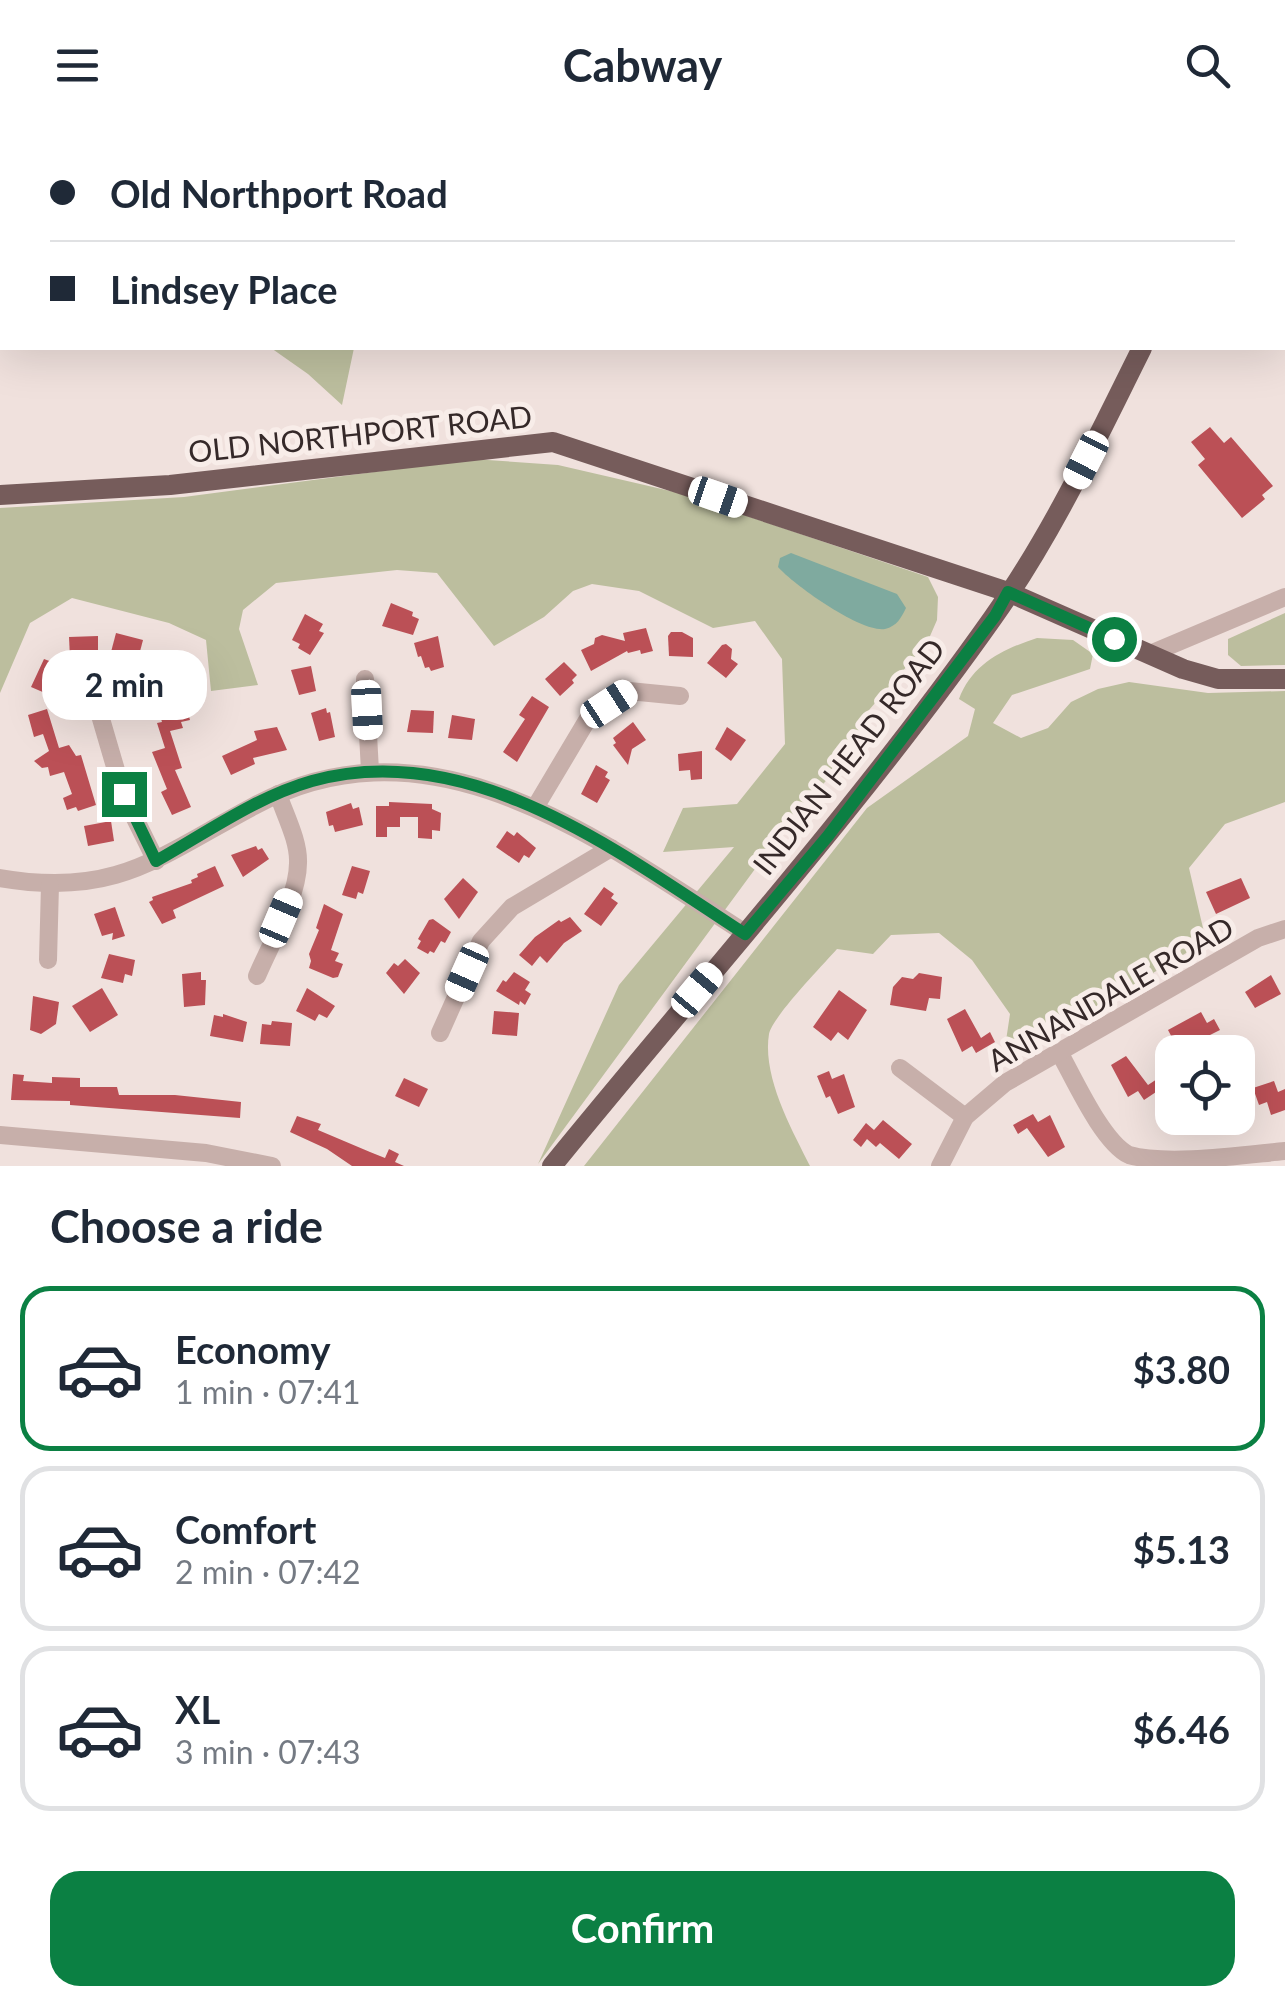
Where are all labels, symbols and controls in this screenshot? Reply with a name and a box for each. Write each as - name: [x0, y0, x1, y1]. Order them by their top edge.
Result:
- icon: menu: [50, 38, 105, 93]
- text: Cabway: [563, 38, 722, 92]
- icon: search: [1180, 38, 1235, 93]
- text: Old Northport Road: [110, 170, 448, 216]
- text: Lindsey Place: [110, 266, 338, 312]
- street label: OLD NORTHPORT ROAD: [186, 397, 534, 469]
- car: [1059, 426, 1113, 494]
- car: [685, 473, 751, 521]
- route start: [1092, 617, 1137, 662]
- street label: INDIAN HEAD ROAD: [745, 631, 951, 881]
- callout: 2 min: [42, 649, 206, 719]
- text: 2 min: [85, 665, 164, 704]
- car: [576, 675, 642, 733]
- car: [350, 679, 384, 741]
- route end: [102, 772, 147, 817]
- car: [255, 885, 307, 951]
- street label: ANNANDALE ROAD: [981, 908, 1239, 1078]
- car: [441, 938, 493, 1006]
- car: [666, 957, 728, 1023]
- map controls: [1155, 1035, 1255, 1135]
- button: locate: [1155, 1035, 1255, 1135]
- text: Choose a ride: [50, 1199, 323, 1253]
- icon: car: [55, 1324, 145, 1414]
- text: Economy: [175, 1326, 330, 1372]
- text: $3.80: [1133, 1346, 1230, 1392]
- text: 1 min · 07:41: [175, 1372, 361, 1411]
- icon: car: [55, 1504, 145, 1594]
- text: Comfort: [175, 1506, 316, 1552]
- text: $5.13: [1133, 1526, 1230, 1572]
- text: 2 min · 07:42: [175, 1552, 361, 1591]
- icon: car: [55, 1684, 145, 1774]
- text: XL: [175, 1686, 220, 1732]
- text: $6.46: [1133, 1706, 1230, 1752]
- text: 3 min · 07:43: [175, 1732, 361, 1771]
- button: Confirm: [50, 1871, 1235, 1986]

